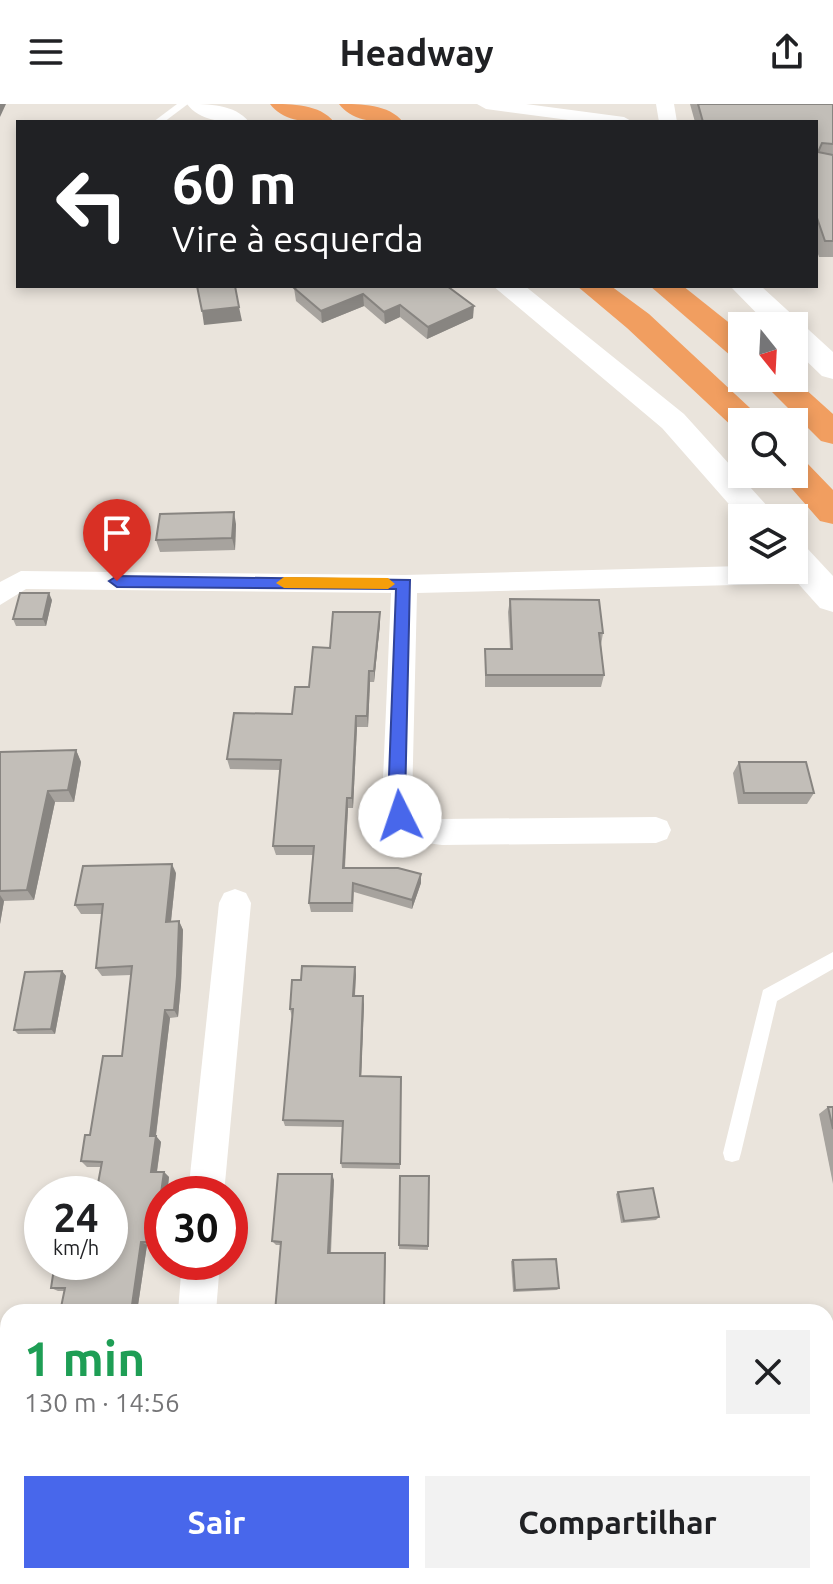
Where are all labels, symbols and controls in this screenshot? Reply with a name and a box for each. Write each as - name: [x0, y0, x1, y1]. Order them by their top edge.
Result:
- icon: menu: [24, 30, 68, 74]
- icon: share: [765, 30, 809, 74]
- text: Headway: [339, 32, 494, 73]
- icon: left: [40, 152, 144, 256]
- text: 60 m: [172, 152, 297, 215]
- text: Vire à esquerda: [172, 218, 423, 259]
- north arrow: [728, 312, 808, 392]
- map controls: [728, 312, 808, 584]
- button: search: [728, 408, 808, 488]
- pin: [83, 499, 151, 581]
- button: layers: [728, 504, 808, 584]
- icon: arrive: [95, 511, 139, 555]
- position arrow: [358, 774, 442, 858]
- speed limit sign: 30: [144, 1176, 248, 1280]
- text: 24: [53, 1195, 99, 1240]
- text: km/h: [53, 1236, 99, 1259]
- button: close: [726, 1330, 810, 1414]
- text: 1 min: [24, 1331, 145, 1385]
- text: 130 m · 14:56: [24, 1388, 180, 1417]
- button: Sair: [24, 1476, 409, 1568]
- button: Compartilhar: [425, 1476, 810, 1568]

